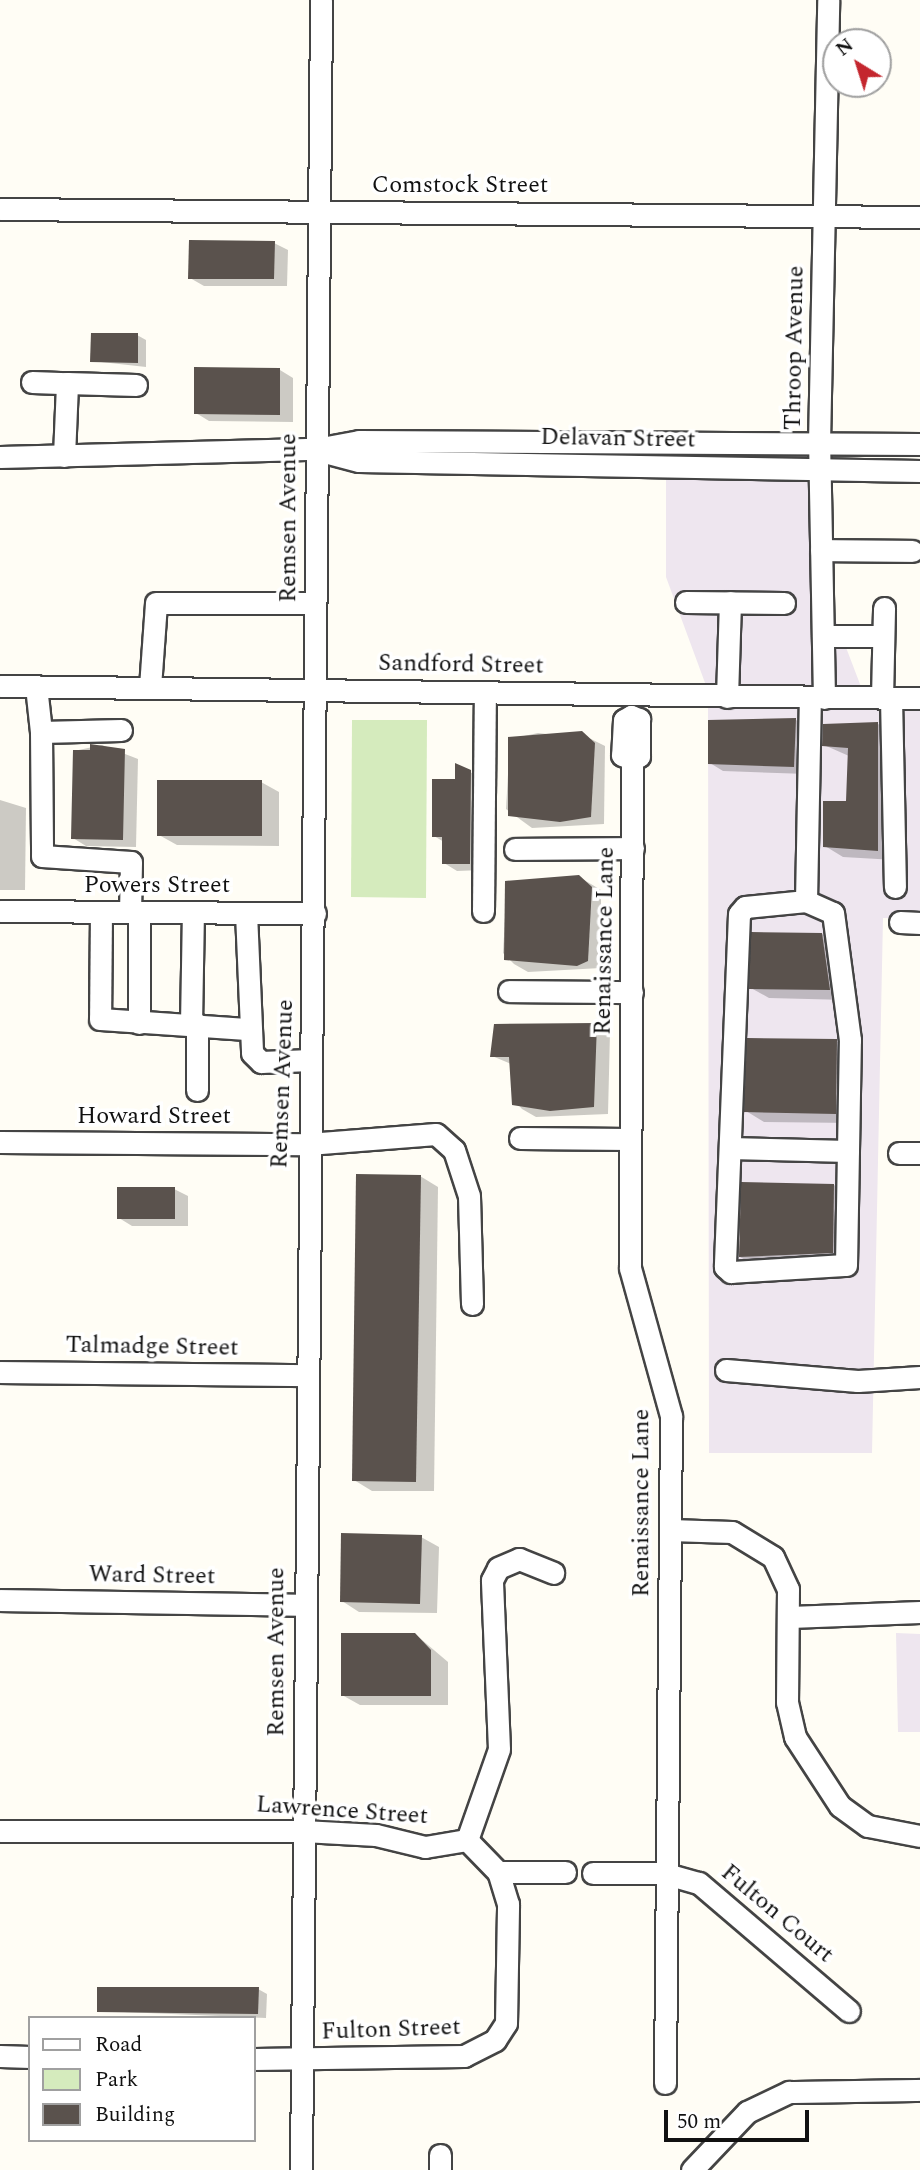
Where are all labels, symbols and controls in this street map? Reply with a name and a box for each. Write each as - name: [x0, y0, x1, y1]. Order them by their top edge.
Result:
- north arrow: [822, 28, 892, 98]
- text: N: [830, 31, 860, 64]
- street label: Comstock Street: [372, 172, 548, 200]
- street label: Throop Avenue: [779, 265, 811, 431]
- street label: Delavan Street: [540, 423, 696, 455]
- street label: Remsen Avenue: [275, 433, 303, 603]
- street label: Sandford Street: [378, 649, 544, 681]
- street label: Renaissance Lane: [589, 847, 621, 1035]
- street label: Powers Street: [84, 872, 230, 900]
- street label: Remsen Avenue: [266, 999, 300, 1169]
- street label: Howard Street: [77, 1103, 231, 1131]
- street label: Talmadge Street: [65, 1331, 239, 1363]
- street label: Renaissance Lane: [628, 1409, 656, 1597]
- street label: Ward Street: [88, 1560, 216, 1592]
- street label: Remsen Avenue: [263, 1567, 291, 1737]
- street label: Lawrence Street: [255, 1791, 429, 1831]
- street label: Fulton Court: [715, 1859, 839, 1969]
- street label: Fulton Street: [321, 2013, 461, 2047]
- legend: [28, 2016, 256, 2142]
- text: Road: [95, 2029, 142, 2061]
- text: Park: [95, 2064, 138, 2096]
- scale bar: [668, 2096, 813, 2140]
- text: Building: [95, 2099, 175, 2131]
- text: 50 m: [677, 2106, 721, 2138]

